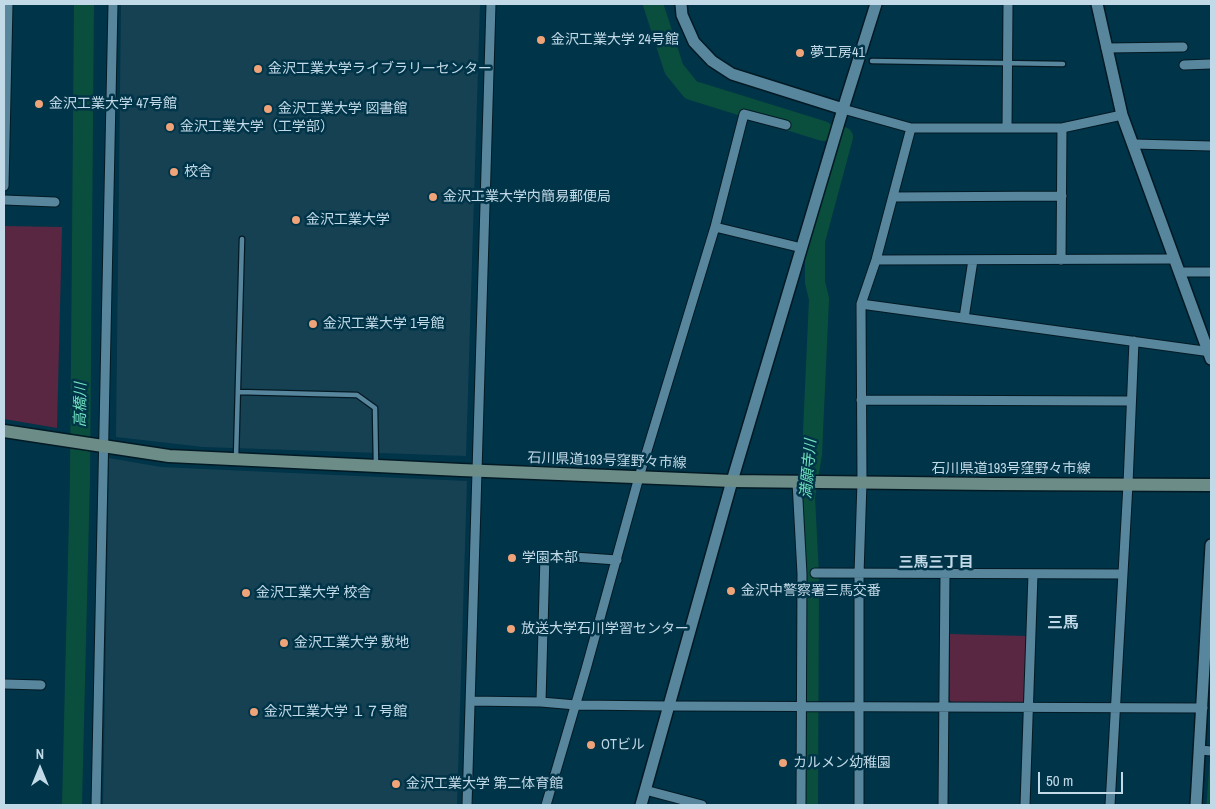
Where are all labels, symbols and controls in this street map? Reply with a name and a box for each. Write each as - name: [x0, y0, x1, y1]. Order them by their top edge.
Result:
- place label: 金沢工業大学 24号館: [551, 32, 679, 48]
- marker: 金沢工業大学 24号館: [535, 34, 547, 46]
- place label: 夢工房41: [810, 45, 865, 61]
- marker: 夢工房41: [794, 47, 806, 59]
- place label: 金沢工業大学ライブラリーセンター: [268, 61, 492, 77]
- marker: 金沢工業大学ライブラリーセンター: [252, 63, 264, 75]
- place label: 金沢工業大学 47号館: [49, 96, 177, 112]
- marker: 金沢工業大学 47号館: [33, 98, 45, 110]
- place label: 金沢工業大学 図書館: [278, 101, 407, 117]
- marker: 金沢工業大学 図書館: [262, 103, 274, 115]
- place label: 金沢工業大学（工学部）: [180, 119, 334, 135]
- marker: 金沢工業大学（工学部）: [164, 121, 176, 133]
- place label: 校舎: [184, 164, 212, 180]
- marker: 校舎: [168, 166, 180, 178]
- place label: 金沢工業大学内簡易郵便局: [443, 189, 611, 205]
- marker: 金沢工業大学内簡易郵便局: [427, 191, 439, 203]
- place label: 金沢工業大学: [306, 212, 390, 228]
- marker: 金沢工業大学: [290, 214, 302, 226]
- place label: 金沢工業大学 1号館: [323, 316, 445, 332]
- marker: 金沢工業大学 1号館: [307, 318, 319, 330]
- water label: 高橋川: [72, 382, 90, 428]
- water label: 満願寺川: [797, 438, 821, 500]
- street label: 石川県道193号窪野々市線: [527, 450, 687, 472]
- street label: 石川県道193号窪野々市線: [931, 461, 1091, 477]
- place label: 学園本部: [522, 550, 578, 566]
- marker: 学園本部: [506, 552, 518, 564]
- district label: 三馬三丁目: [899, 554, 973, 572]
- place label: 金沢中警察署三馬交番: [741, 583, 881, 599]
- place label: 金沢工業大学 校舎: [256, 585, 371, 601]
- marker: 金沢中警察署三馬交番: [725, 585, 737, 597]
- marker: 金沢工業大学 校舎: [240, 587, 252, 599]
- district label: 三馬: [1047, 614, 1079, 634]
- place label: 放送大学石川学習センター: [521, 621, 689, 637]
- marker: 放送大学石川学習センター: [505, 623, 517, 635]
- place label: 金沢工業大学 敷地: [294, 635, 409, 651]
- marker: 金沢工業大学 敷地: [278, 637, 290, 649]
- place label: 金沢工業大学 １７号館: [264, 704, 407, 720]
- marker: 金沢工業大学 １７号館: [248, 706, 260, 718]
- place label: OTビル: [601, 737, 645, 753]
- marker: OTビル: [585, 739, 597, 751]
- north arrow: [15, 744, 65, 794]
- text: N: [36, 745, 44, 763]
- place label: カルメン幼稚園: [793, 755, 891, 771]
- marker: カルメン幼稚園: [777, 757, 789, 769]
- scale bar: [1040, 762, 1125, 794]
- text: 50 m: [1046, 770, 1073, 791]
- place label: 金沢工業大学 第二体育館: [406, 776, 563, 792]
- marker: 金沢工業大学 第二体育館: [390, 778, 402, 790]

